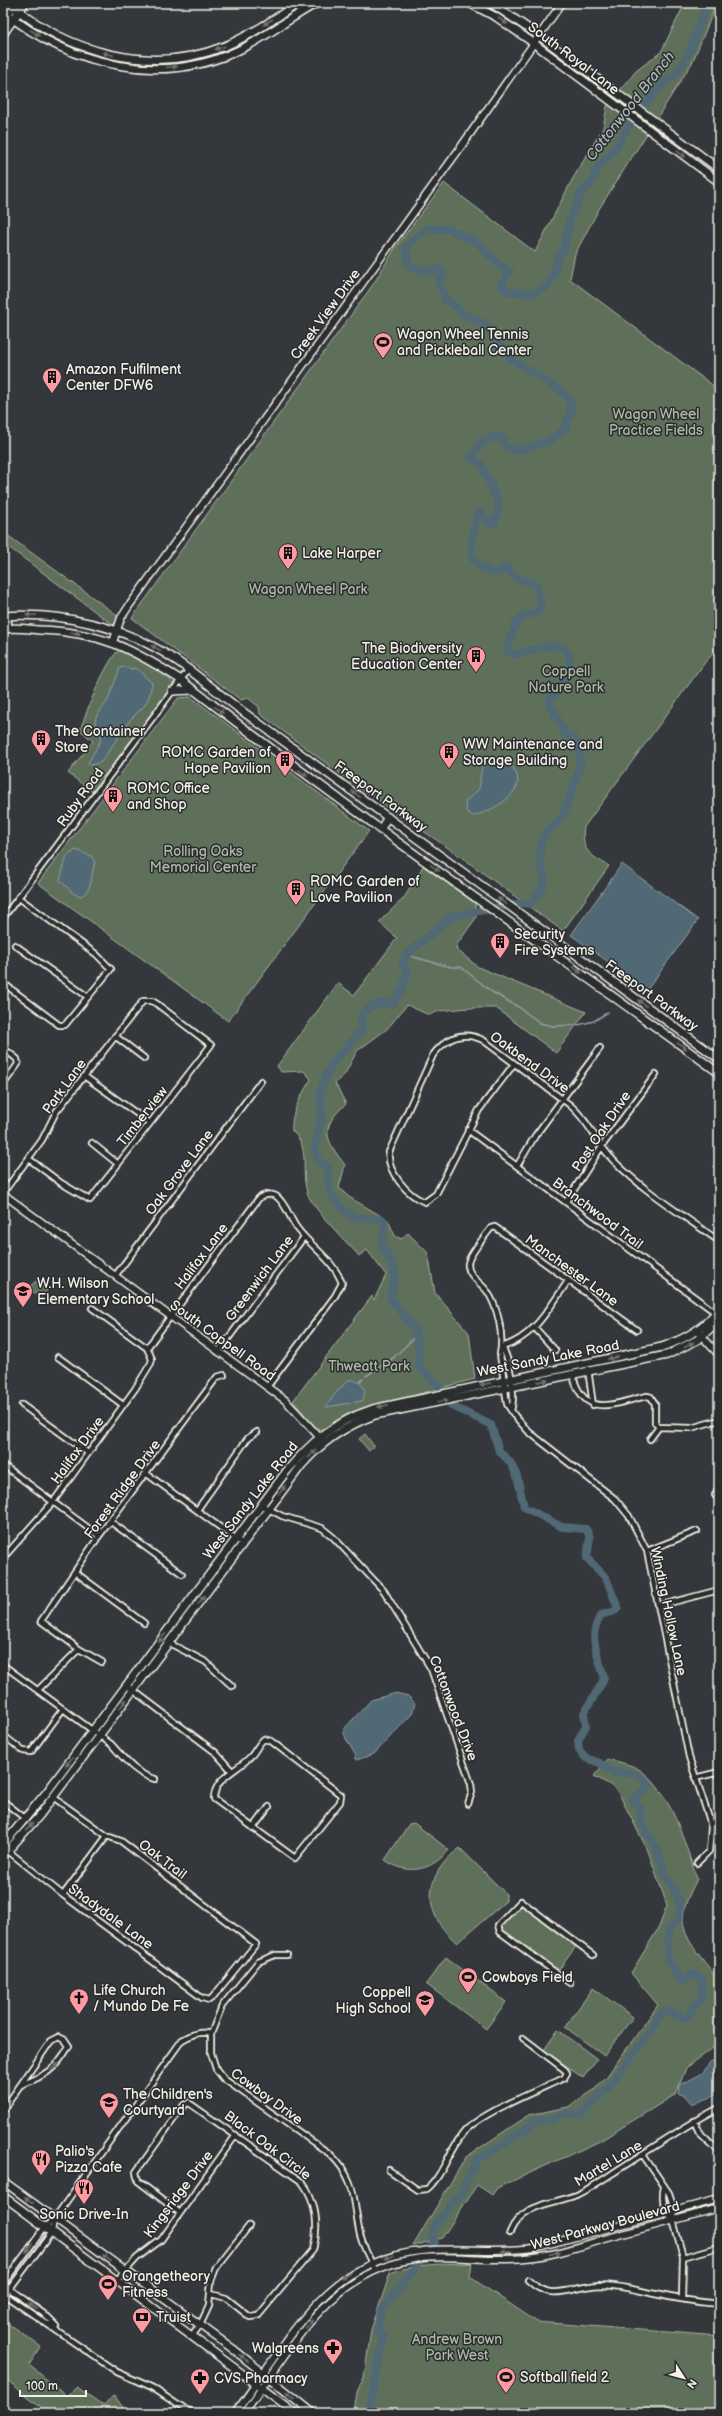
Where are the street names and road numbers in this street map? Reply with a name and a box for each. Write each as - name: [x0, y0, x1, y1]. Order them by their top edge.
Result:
- street label: South Royal Lane: [525, 18, 623, 98]
- street label: Creek View Drive: [287, 266, 364, 363]
- street label: Freeport Parkway: [331, 757, 431, 836]
- street label: Ruby Road: [53, 765, 107, 830]
- street label: Freeport Parkway: [602, 956, 702, 1035]
- street label: Oakbend Drive: [487, 1028, 573, 1097]
- street label: Park Lane: [39, 1056, 90, 1117]
- street label: Timberview: [114, 1082, 172, 1150]
- street label: Post Oak Drive: [568, 1088, 635, 1175]
- street label: Oak Grove Lane: [142, 1126, 217, 1218]
- street label: Branchwood Trail: [549, 1174, 646, 1253]
- street label: Halifax Lane: [171, 1220, 232, 1293]
- street label: Manchester Lane: [522, 1231, 622, 1310]
- street label: Greenwich Lane: [222, 1232, 297, 1325]
- street label: South Coppell Road: [167, 1296, 279, 1384]
- street label: West Sandy Lake Road: [475, 1336, 621, 1381]
- street label: Halifax Drive: [47, 1413, 108, 1487]
- street label: Forest Ridge Drive: [81, 1436, 164, 1542]
- street label: West Sandy Lake Road: [199, 1438, 302, 1563]
- street label: Winding Hollow Lane: [647, 1545, 690, 1677]
- street label: Cottonwood Drive: [426, 1653, 481, 1763]
- street label: Oak Trail: [135, 1836, 190, 1883]
- street label: Shadydale Lane: [65, 1880, 157, 1953]
- street label: Cowboy Drive: [227, 2065, 306, 2128]
- street label: Black Oak Circle: [221, 2107, 315, 2184]
- street label: Martel Lane: [571, 2137, 645, 2190]
- street label: Kingsridge Drive: [140, 2147, 217, 2241]
- street label: West Parkway Boulevard: [529, 2197, 681, 2254]

